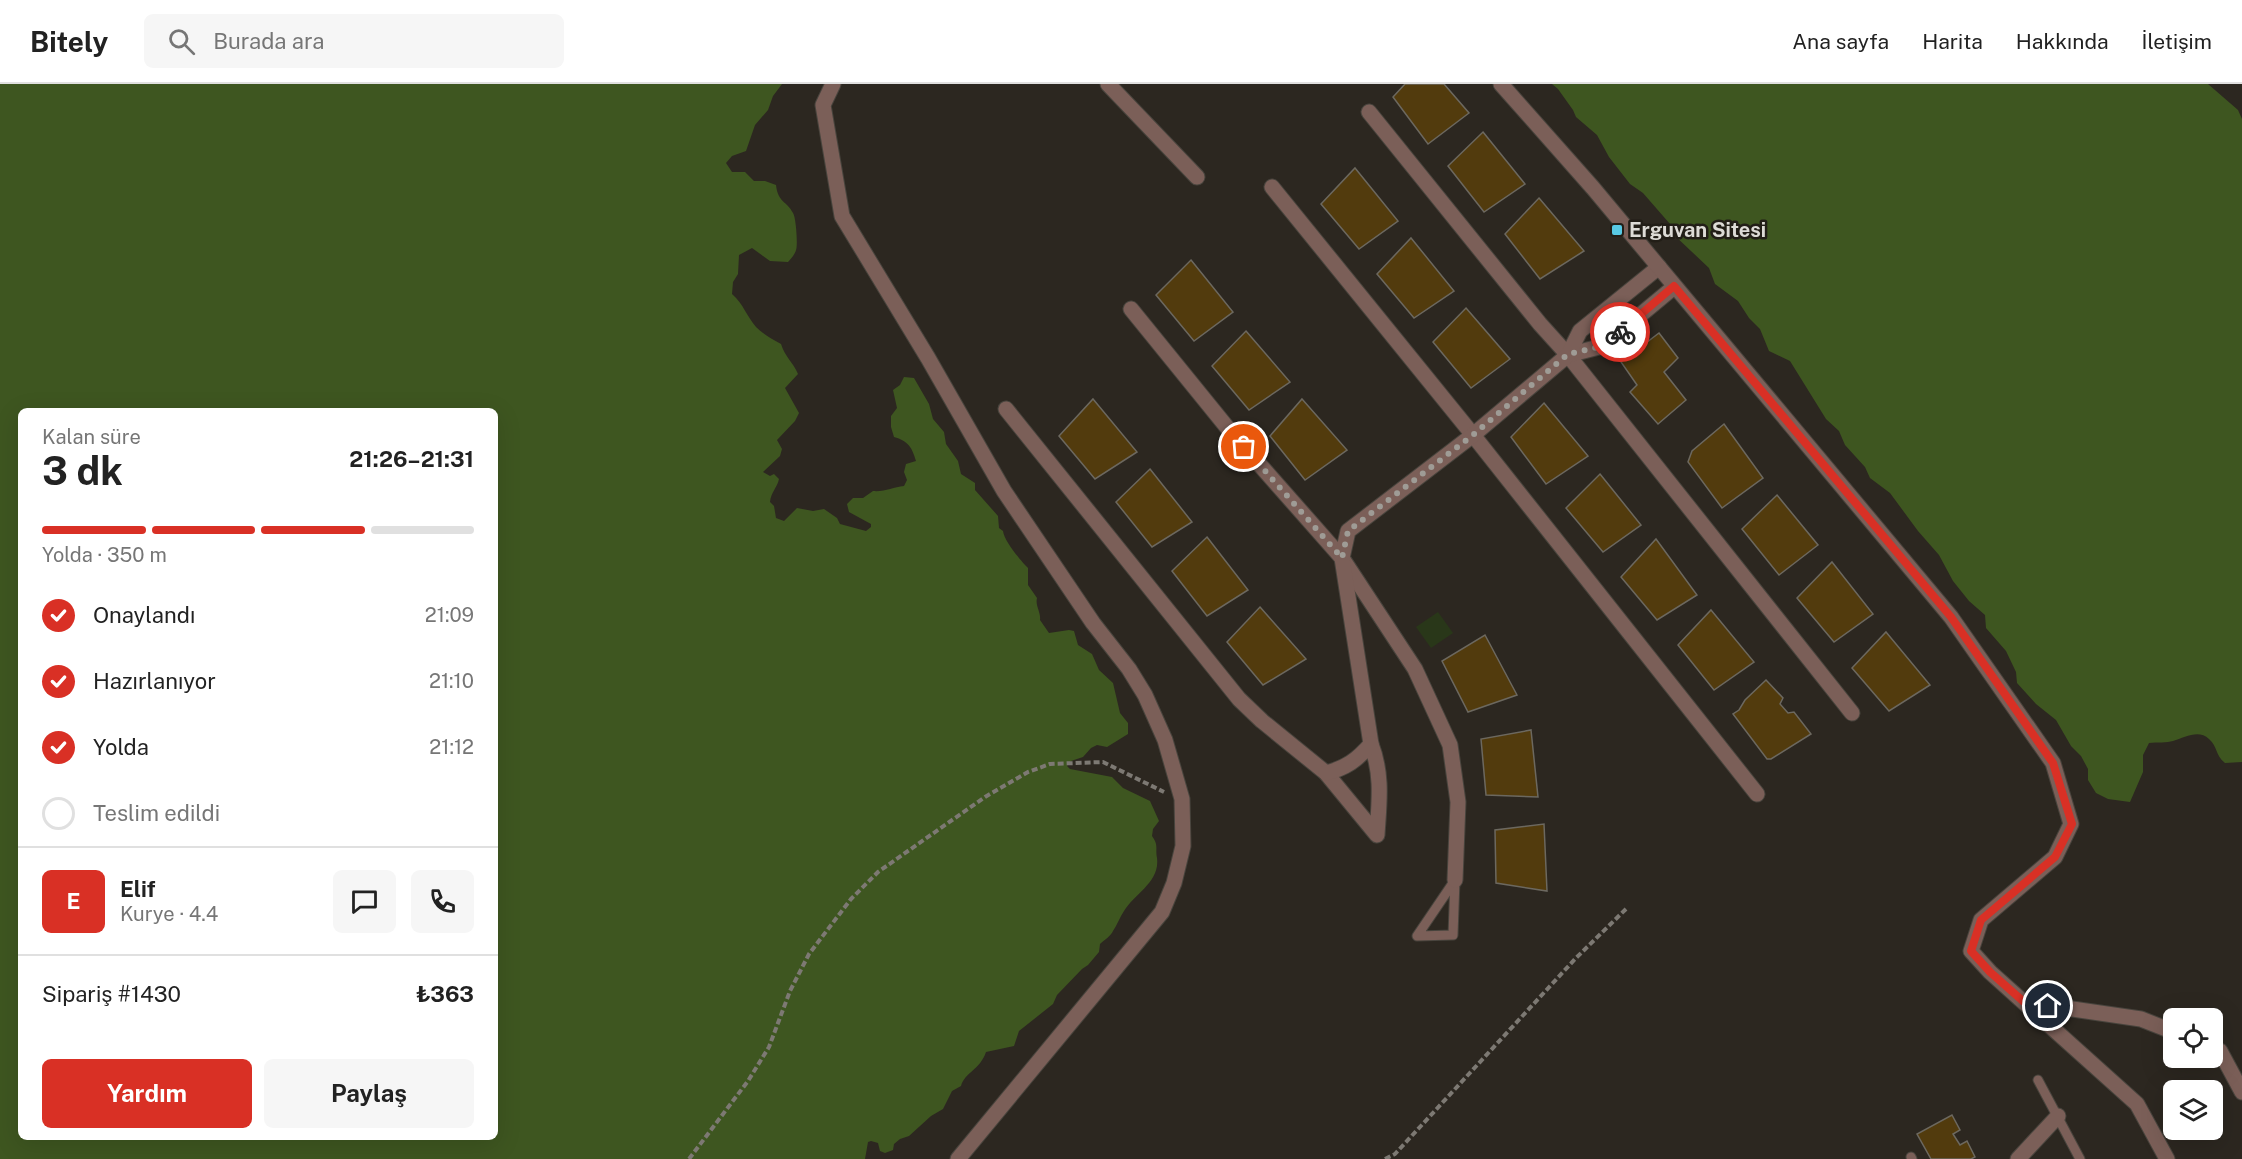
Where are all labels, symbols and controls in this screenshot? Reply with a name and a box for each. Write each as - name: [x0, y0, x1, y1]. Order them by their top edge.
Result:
- search box: [144, 14, 564, 68]
- text: Bitely: [30, 25, 108, 58]
- icon: search: [165, 25, 198, 58]
- text: Burada ara: [213, 28, 324, 54]
- text: Ana sayfa: [1792, 29, 1889, 54]
- text: Harita: [1922, 29, 1983, 54]
- text: Hakkında: [2016, 29, 2109, 54]
- text: İletişim: [2142, 29, 2212, 54]
- place label: Erguvan Sitesi: [1629, 218, 1766, 242]
- marker: Erguvan Sitesi: [1610, 223, 1624, 237]
- courier: [1590, 302, 1650, 362]
- icon: bike: [1604, 316, 1637, 349]
- pin: [1218, 421, 1269, 472]
- text: Kalan süre: [42, 425, 141, 449]
- icon: bag: [1227, 430, 1260, 463]
- text: 21:26–21:31: [349, 446, 474, 472]
- text: 3 dk: [42, 448, 123, 494]
- text: Yolda · 350 m: [42, 543, 167, 567]
- icon: check: [42, 599, 75, 632]
- text: Onaylandı: [93, 602, 195, 628]
- text: 21:09: [425, 603, 474, 627]
- icon: check: [42, 665, 75, 698]
- text: Hazırlanıyor: [93, 668, 216, 694]
- text: 21:10: [429, 669, 474, 693]
- icon: check: [42, 731, 75, 764]
- text: Yolda: [93, 734, 149, 760]
- text: 21:12: [429, 735, 474, 759]
- text: Teslim edildi: [93, 800, 220, 826]
- button: chat: [333, 870, 396, 933]
- button: phone: [411, 870, 474, 933]
- text: Elif: [120, 876, 156, 902]
- text: E: [67, 888, 80, 914]
- text: Kurye · 4.4: [120, 902, 218, 926]
- pin: [2022, 980, 2073, 1031]
- text: Sipariş #1430: [42, 981, 181, 1007]
- text: ₺363: [416, 981, 474, 1007]
- icon: home: [2031, 989, 2064, 1022]
- map controls: [2163, 1008, 2223, 1140]
- button: locate: [2163, 1008, 2223, 1068]
- button: Yardım: [42, 1059, 252, 1128]
- button: Paylaş: [264, 1059, 474, 1128]
- button: layers: [2163, 1080, 2223, 1140]

